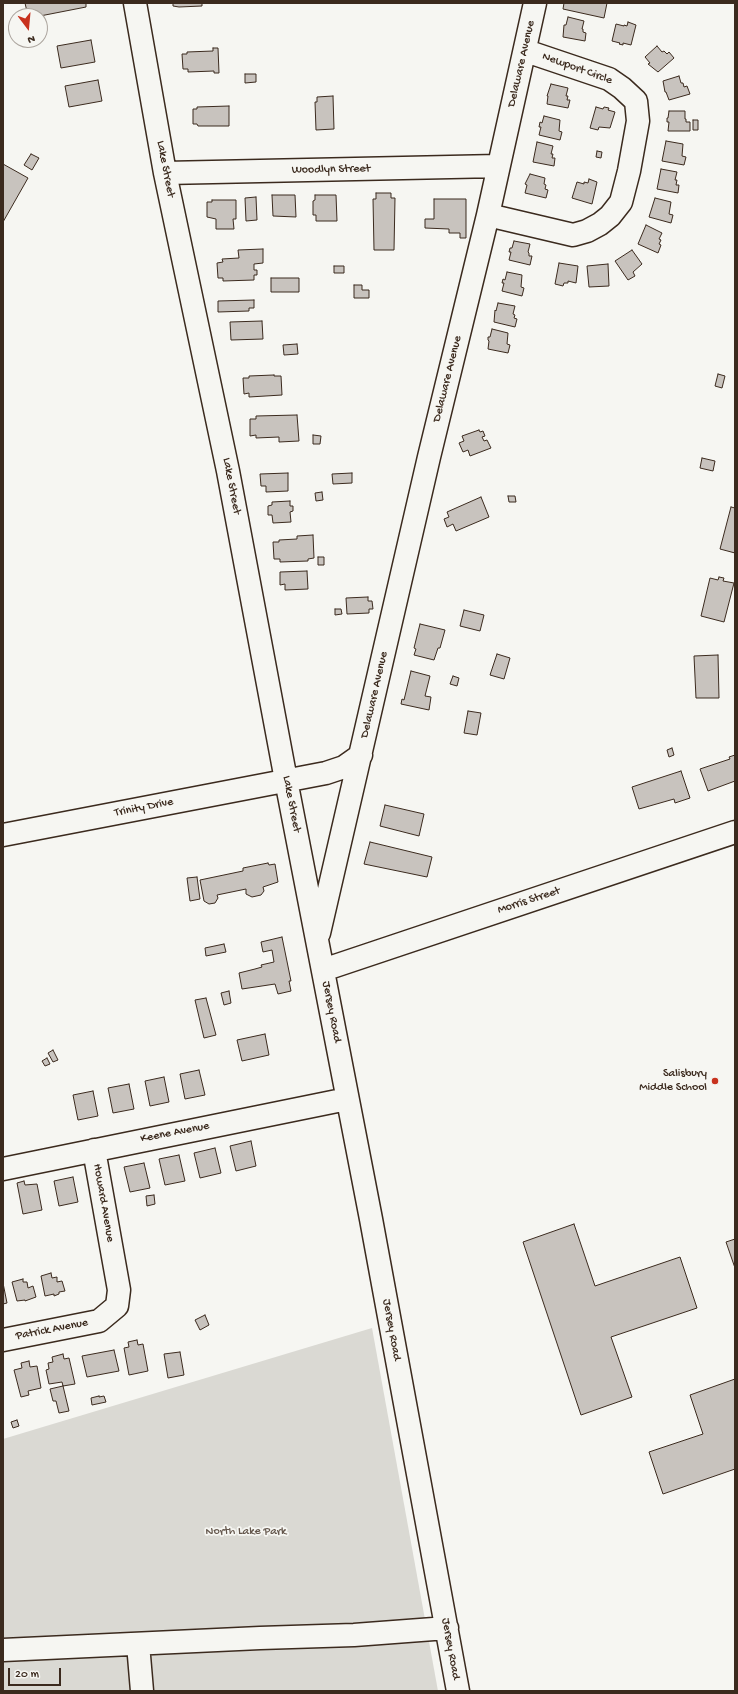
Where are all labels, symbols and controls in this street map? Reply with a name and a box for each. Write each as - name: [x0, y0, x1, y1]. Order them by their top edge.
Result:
- north arrow: [8, 8, 48, 48]
- street label: Delaware Avenue: [505, 19, 539, 109]
- text: N: [26, 32, 36, 45]
- street label: Newport Circle: [540, 50, 614, 88]
- street label: Lake Street: [152, 139, 178, 199]
- street label: Woodlyn Street: [291, 162, 371, 178]
- street label: Delaware Avenue: [430, 334, 466, 424]
- street label: Lake Street: [218, 456, 244, 516]
- street label: Delaware Avenue: [358, 650, 392, 740]
- street label: Lake Street: [278, 774, 304, 834]
- street label: Trinity Drive: [113, 795, 175, 821]
- street label: Morris Street: [496, 884, 562, 918]
- street label: Jersey Road: [318, 980, 344, 1044]
- place label: Salisbury Middle School: [639, 1067, 707, 1095]
- marker: Salisbury Middle School: [710, 1076, 720, 1086]
- street label: Keene Avenue: [139, 1119, 211, 1147]
- street label: Howard Avenue: [89, 1163, 117, 1243]
- street label: Jersey Road: [378, 1298, 404, 1362]
- street label: Patrick Avenue: [15, 1316, 89, 1344]
- park label: North Lake Park: [206, 1525, 286, 1539]
- street label: Jersey Road: [437, 1617, 463, 1681]
- scale bar: [10, 1660, 63, 1686]
- text: 20 m: [15, 1668, 39, 1682]

